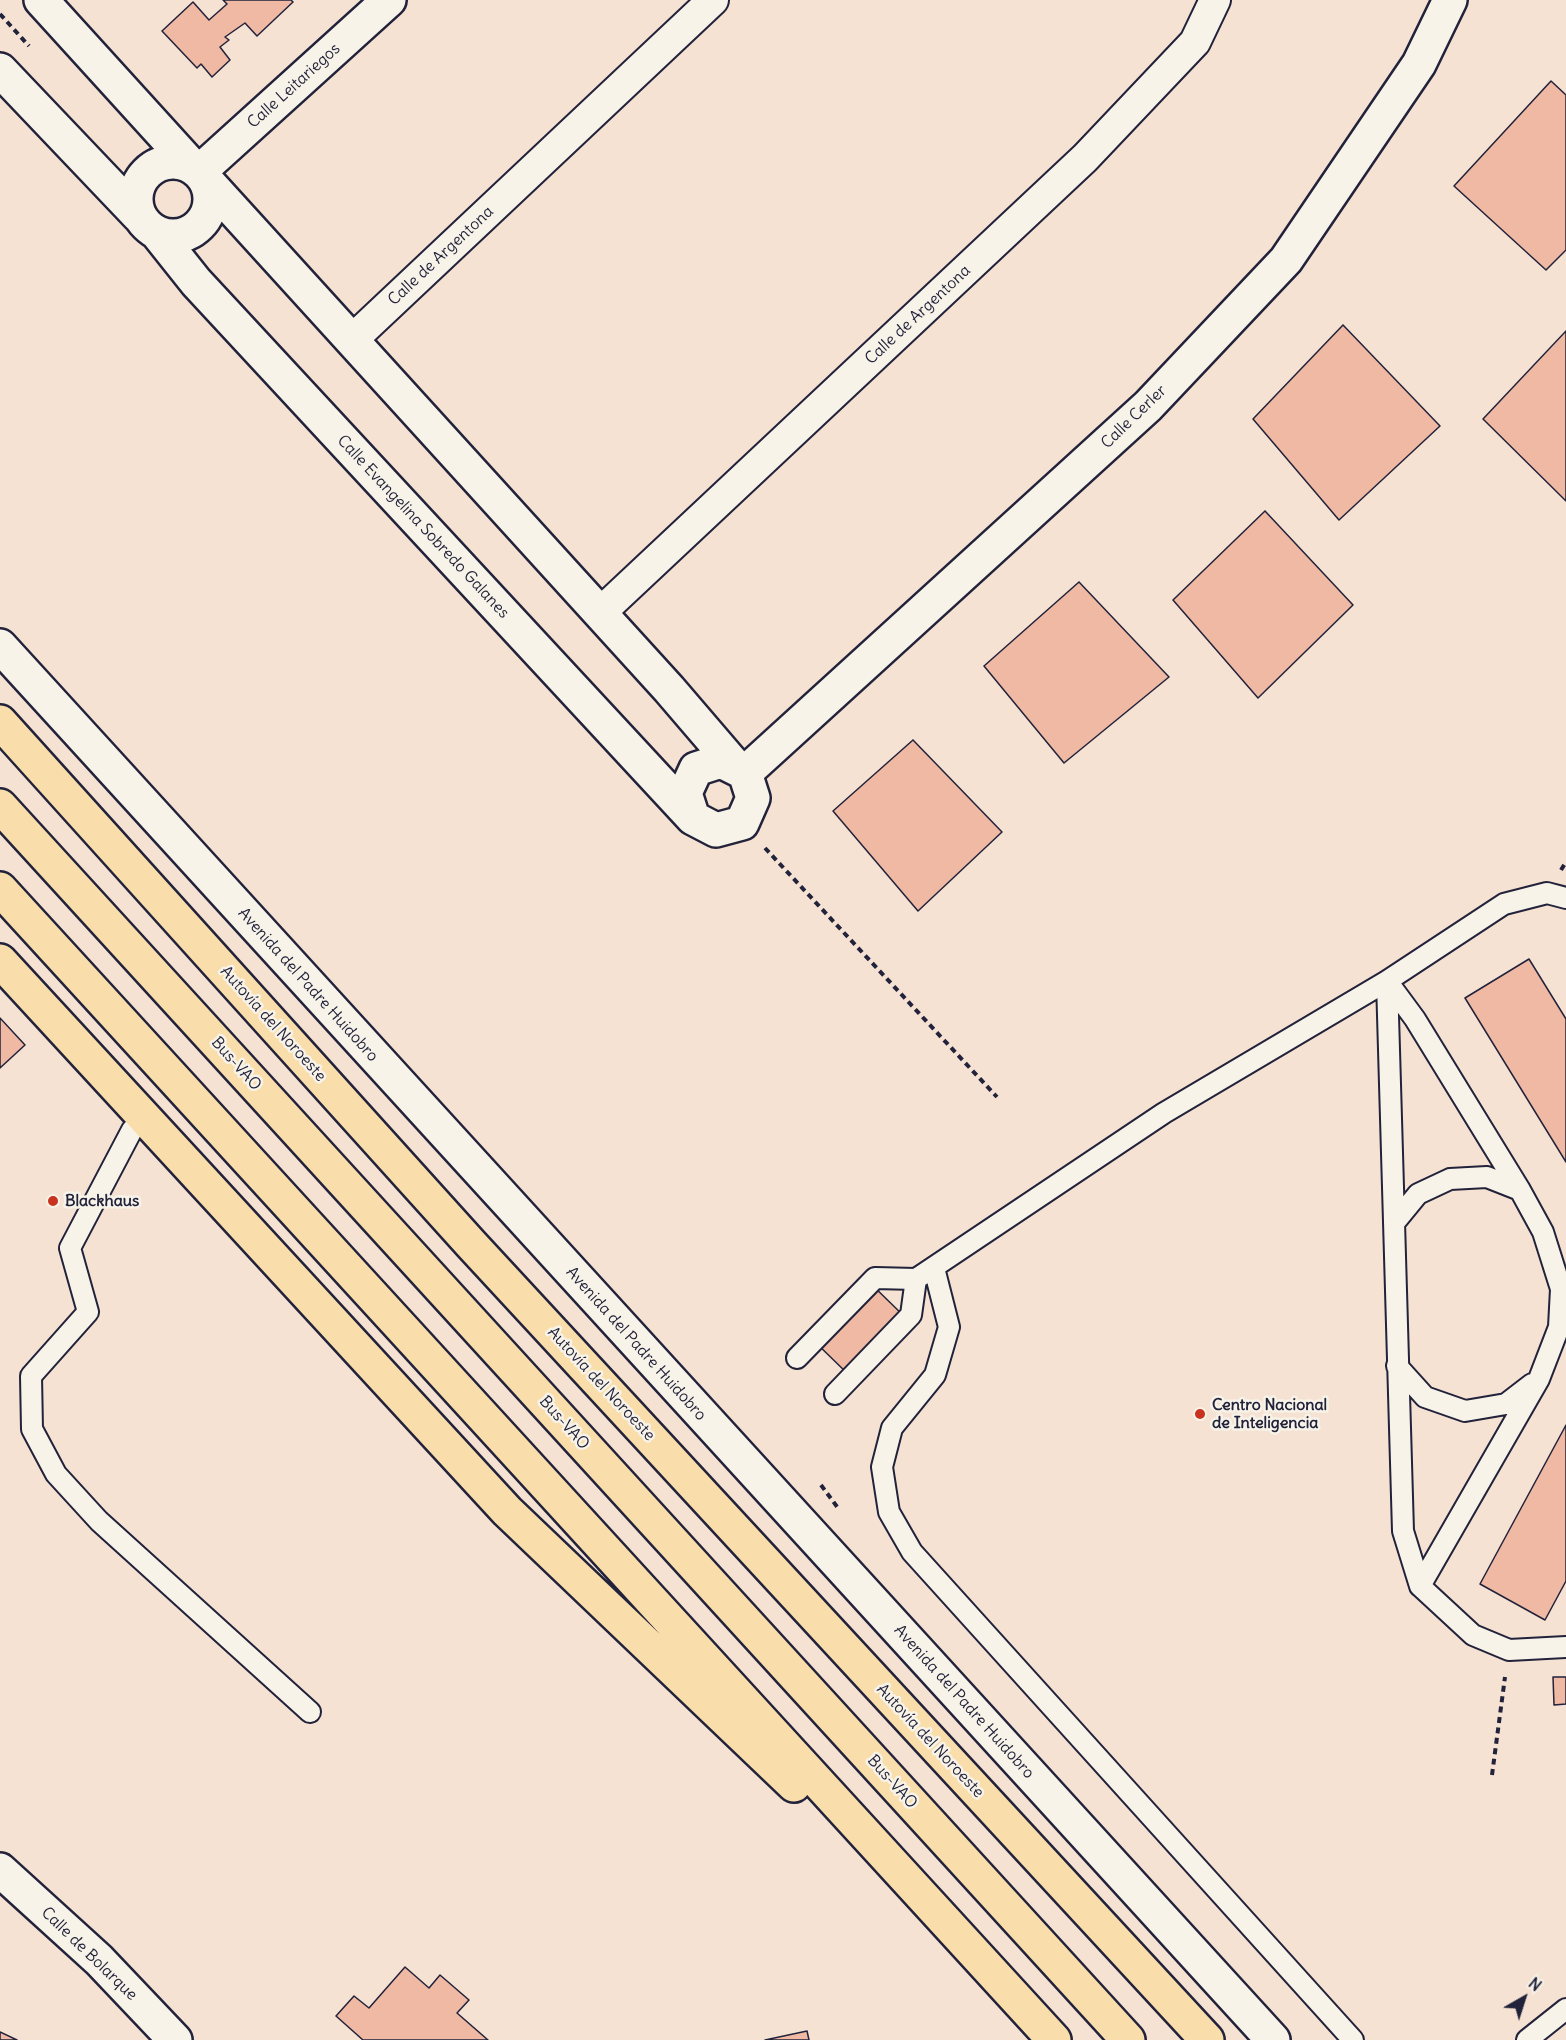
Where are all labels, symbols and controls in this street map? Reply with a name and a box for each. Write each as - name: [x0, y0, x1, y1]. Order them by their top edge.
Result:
- street label: Calle Leitariegos: [244, 39, 344, 133]
- street label: Calle de Argentona: [384, 202, 498, 310]
- street label: Calle de Argentona: [861, 261, 975, 369]
- street label: Calle Cerler: [1097, 381, 1171, 453]
- street label: Calle Evangelina Sobredo Galanes: [333, 431, 513, 623]
- street label: Avenida del Padre Huidobro: [234, 904, 382, 1066]
- street label: Autovía del Noroeste: [216, 962, 330, 1086]
- street label: Bus-VAO: [207, 1033, 265, 1095]
- place label: Blackhaus: [65, 1191, 139, 1211]
- marker: Blackhaus: [46, 1194, 60, 1208]
- street label: Avenida del Padre Huidobro: [562, 1263, 710, 1425]
- street label: Autovía del Noroeste: [543, 1323, 659, 1445]
- street label: Bus-VAO: [535, 1392, 593, 1454]
- place label: Centro Nacional de Inteligencia: [1212, 1395, 1327, 1433]
- marker: Centro Nacional de Inteligencia: [1193, 1407, 1207, 1421]
- street label: Avenida del Padre Huidobro: [890, 1621, 1038, 1783]
- street label: Autovía del Noroeste: [872, 1680, 988, 1802]
- street label: Bus-VAO: [863, 1751, 921, 1813]
- street label: Calle de Bolarque: [37, 1903, 141, 2005]
- north arrow: [1494, 1968, 1554, 2028]
- text: N: [1525, 1973, 1546, 1995]

